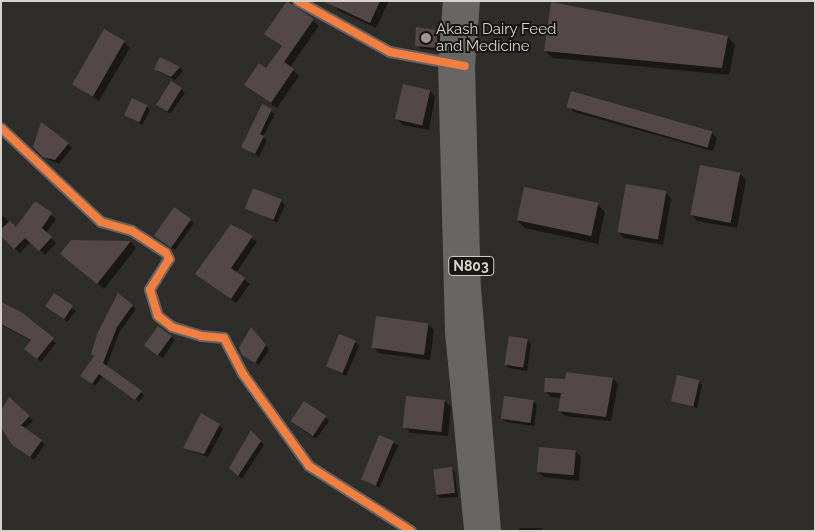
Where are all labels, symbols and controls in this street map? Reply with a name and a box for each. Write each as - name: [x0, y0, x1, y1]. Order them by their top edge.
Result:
- place label: Akash Dairy Feed and Medicine: [436, 20, 557, 55]
- marker: Akash Dairy Feed and Medicine: [420, 32, 432, 44]
- road number: N803: [447, 255, 495, 278]

